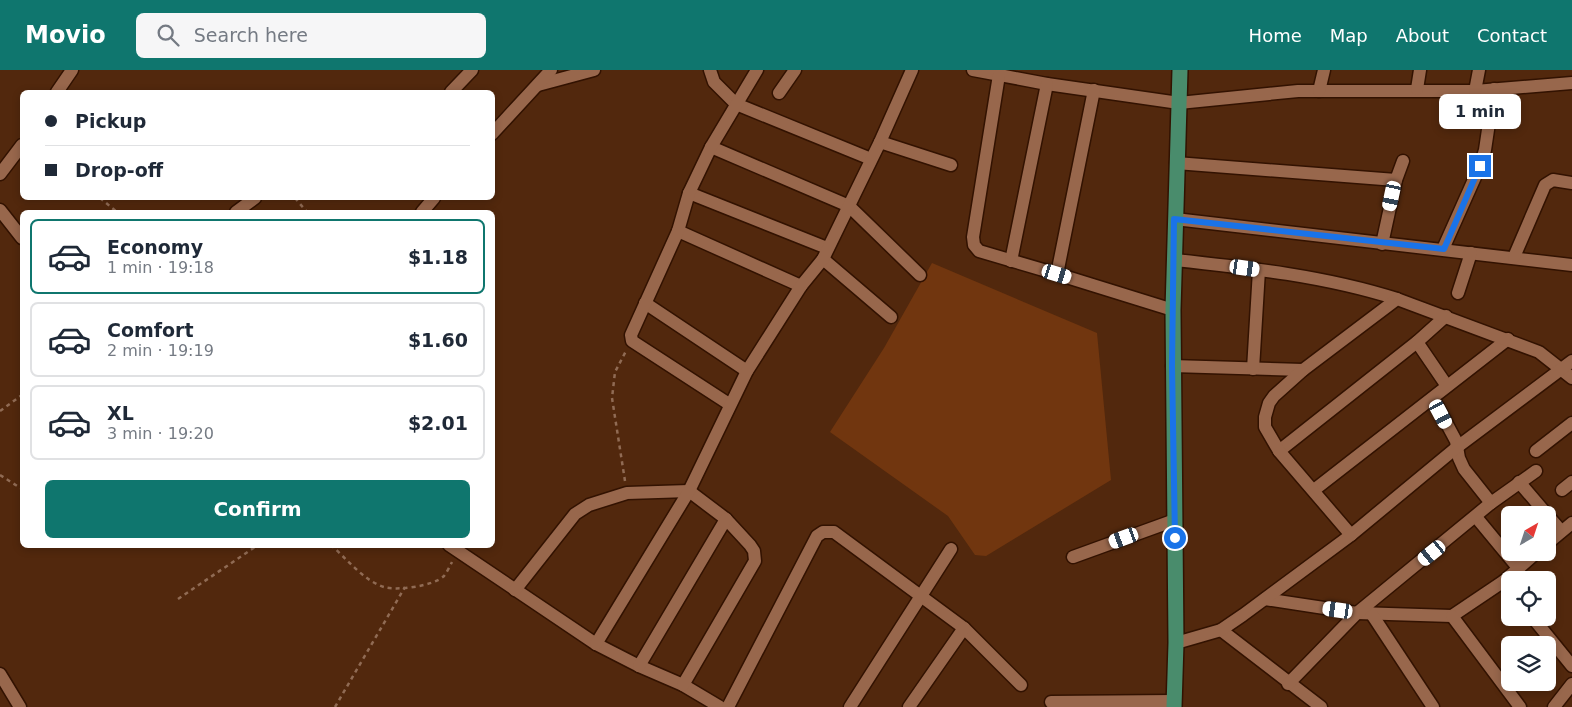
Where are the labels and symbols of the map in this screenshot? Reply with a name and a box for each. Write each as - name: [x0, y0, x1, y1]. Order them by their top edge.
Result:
- callout: 1 min: [1439, 93, 1521, 128]
- route end: [1469, 155, 1491, 177]
- car: [1381, 180, 1402, 212]
- car: [1229, 258, 1260, 278]
- car: [1040, 262, 1073, 286]
- car: [1427, 397, 1454, 431]
- north arrow: [1501, 506, 1556, 561]
- car: [1107, 526, 1140, 550]
- route start: [1164, 527, 1186, 549]
- car: [1415, 538, 1448, 568]
- car: [1322, 600, 1353, 620]

